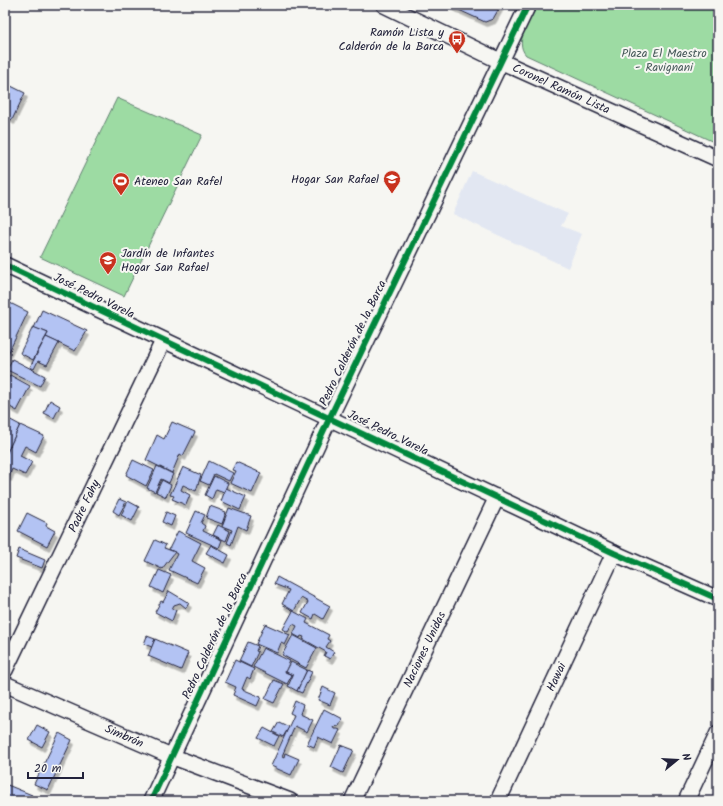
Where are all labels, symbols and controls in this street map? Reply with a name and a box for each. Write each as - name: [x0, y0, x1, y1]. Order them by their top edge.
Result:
- place label: Ramón Lista y Calderón de la Barca: [338, 23, 444, 56]
- bus stop icon: Ramón Lista y Calderón de la Barca: [447, 29, 467, 54]
- park label: Plaza El Maestro - Ravignani: [621, 44, 707, 77]
- street label: Coronel Ramón Lista: [509, 58, 614, 119]
- school or university icon: Hogar San Rafael: [382, 169, 402, 194]
- place label: Hogar San Rafael: [291, 170, 379, 189]
- sports icon: Ateneo San Rafel: [111, 171, 131, 196]
- place label: Ateneo San Rafel: [134, 172, 222, 191]
- place label: Jardín de Infantes Hogar San Rafael: [121, 244, 214, 277]
- school or university icon: Jardín de Infantes Hogar San Rafael: [98, 250, 118, 275]
- street label: José Pedro Varela: [50, 268, 138, 324]
- street label: Pedro Calderón de la Barca: [314, 277, 392, 409]
- street label: José Pedro Varela: [344, 405, 432, 461]
- street label: Padre Fahy: [63, 476, 105, 535]
- street label: Pedro Calderón de la Barca: [177, 569, 253, 702]
- street label: Naciones Unidas: [398, 608, 451, 691]
- street label: Hawai: [541, 658, 572, 695]
- street label: Simbrón: [102, 719, 147, 753]
- north arrow: [657, 740, 697, 780]
- text: N: [676, 751, 695, 763]
- scale bar: [28, 754, 83, 780]
- text: 20 m: [34, 759, 62, 778]

